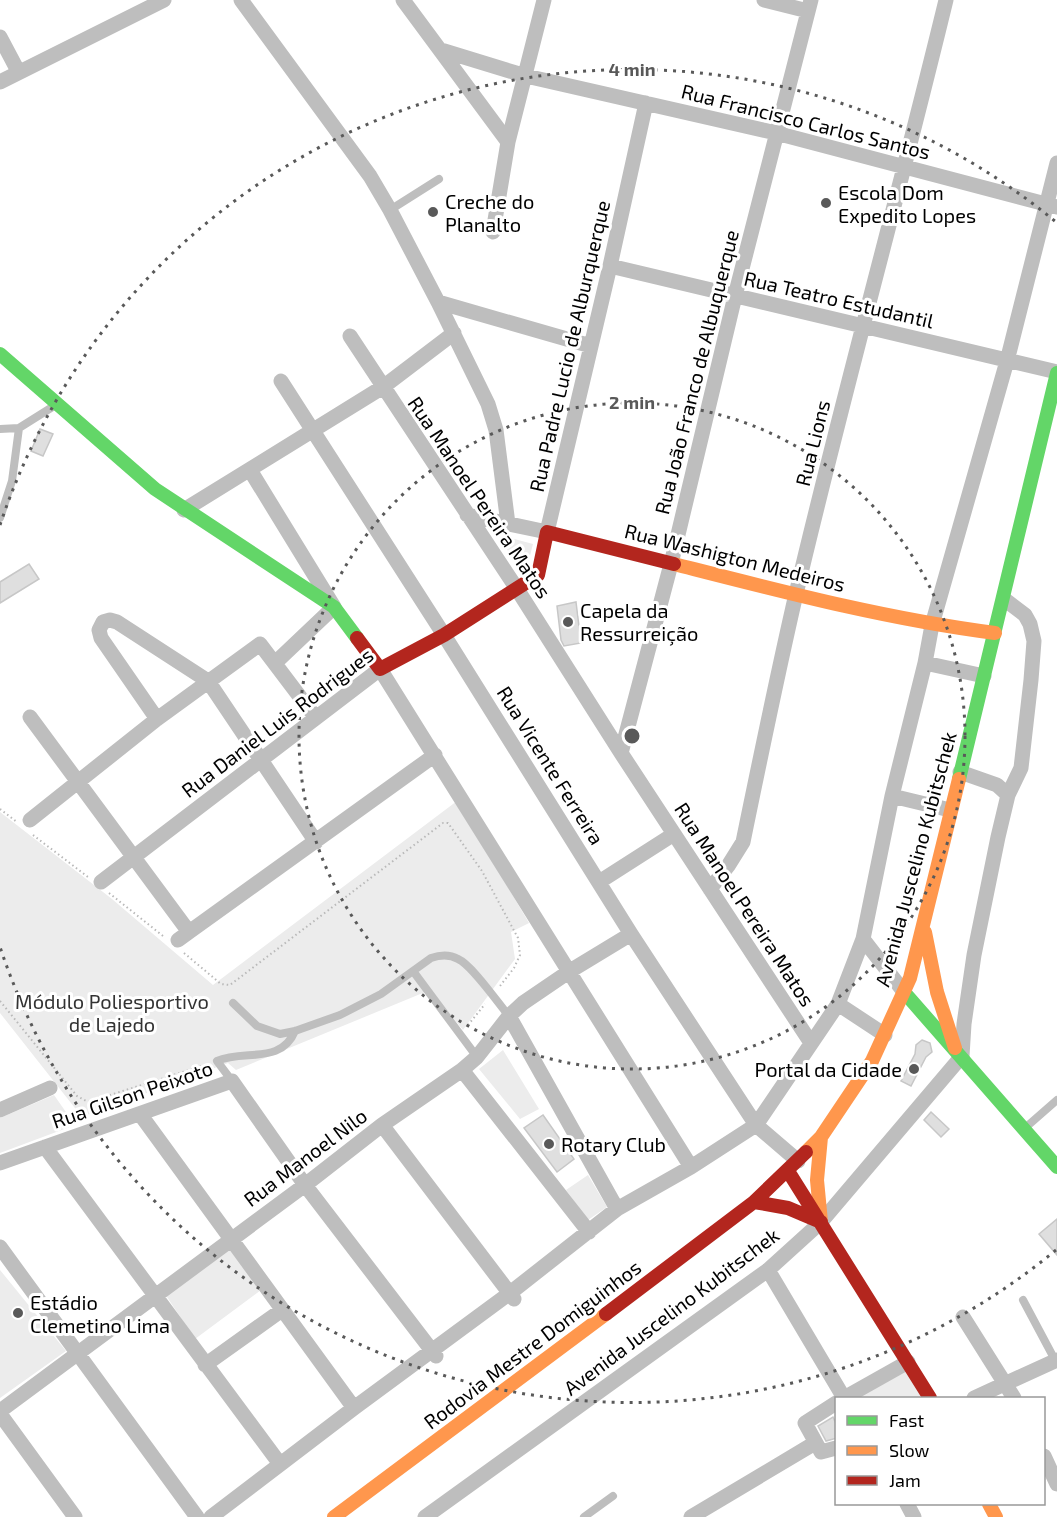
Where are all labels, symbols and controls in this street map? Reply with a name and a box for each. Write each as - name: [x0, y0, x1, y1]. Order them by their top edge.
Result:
- text: 4 min: [609, 58, 656, 80]
- street label: Rua Francisco Carlos Santos: [679, 78, 933, 164]
- place label: Escola Dom Expedito Lopes: [838, 180, 976, 227]
- place label: Creche do Planalto: [445, 189, 534, 236]
- marker: Escola Dom Expedito Lopes: [819, 196, 833, 210]
- street label: Rua Padre Lucio de Alburquerque: [524, 198, 614, 494]
- marker: Creche do Planalto: [426, 205, 440, 219]
- street label: Rua João Franco de Albuquerque: [649, 227, 743, 517]
- street label: Rua Teatro Estudantil: [742, 265, 936, 333]
- street label: Rua Manoel Pereira Matos: [403, 391, 557, 603]
- text: 2 min: [609, 391, 655, 413]
- street label: Rua Lions: [790, 398, 834, 488]
- street label: Rua Washigton Medeiros: [622, 518, 848, 596]
- place label: Capela da Ressurreição: [580, 598, 698, 646]
- marker: Capela da Ressurreição: [561, 615, 575, 629]
- street label: Rua Daniel Luis Rodrigues: [177, 642, 377, 802]
- street label: Rua Vicente Ferreira: [493, 681, 609, 849]
- centre of rings: [622, 726, 642, 746]
- street label: Avenida Juscelino Kubitschek: [869, 729, 961, 989]
- street label: Rua Manoel Pereira Matos: [670, 798, 820, 1010]
- park label: Módulo Poliesportivo de Lajedo: [15, 989, 209, 1036]
- street label: Rua Gilson Peixoto: [49, 1055, 215, 1133]
- place label: Portal da Cidade: [755, 1057, 902, 1081]
- marker: Portal da Cidade: [907, 1062, 921, 1076]
- street label: Rua Manoel Nilo: [239, 1103, 371, 1211]
- place label: Rotary Club: [561, 1132, 666, 1156]
- marker: Rotary Club: [542, 1137, 556, 1151]
- street label: Avenida Juscelino Kubitschek: [559, 1222, 783, 1400]
- street label: Rodovia Mestre Domiguinhos: [419, 1254, 645, 1434]
- place label: Estádio Clemetino Lima: [30, 1290, 170, 1337]
- marker: Estádio Clemetino Lima: [11, 1306, 25, 1320]
- legend: [835, 1397, 1045, 1505]
- text: Fast: [889, 1409, 924, 1431]
- text: Slow: [889, 1439, 930, 1461]
- text: Jam: [889, 1469, 921, 1491]

